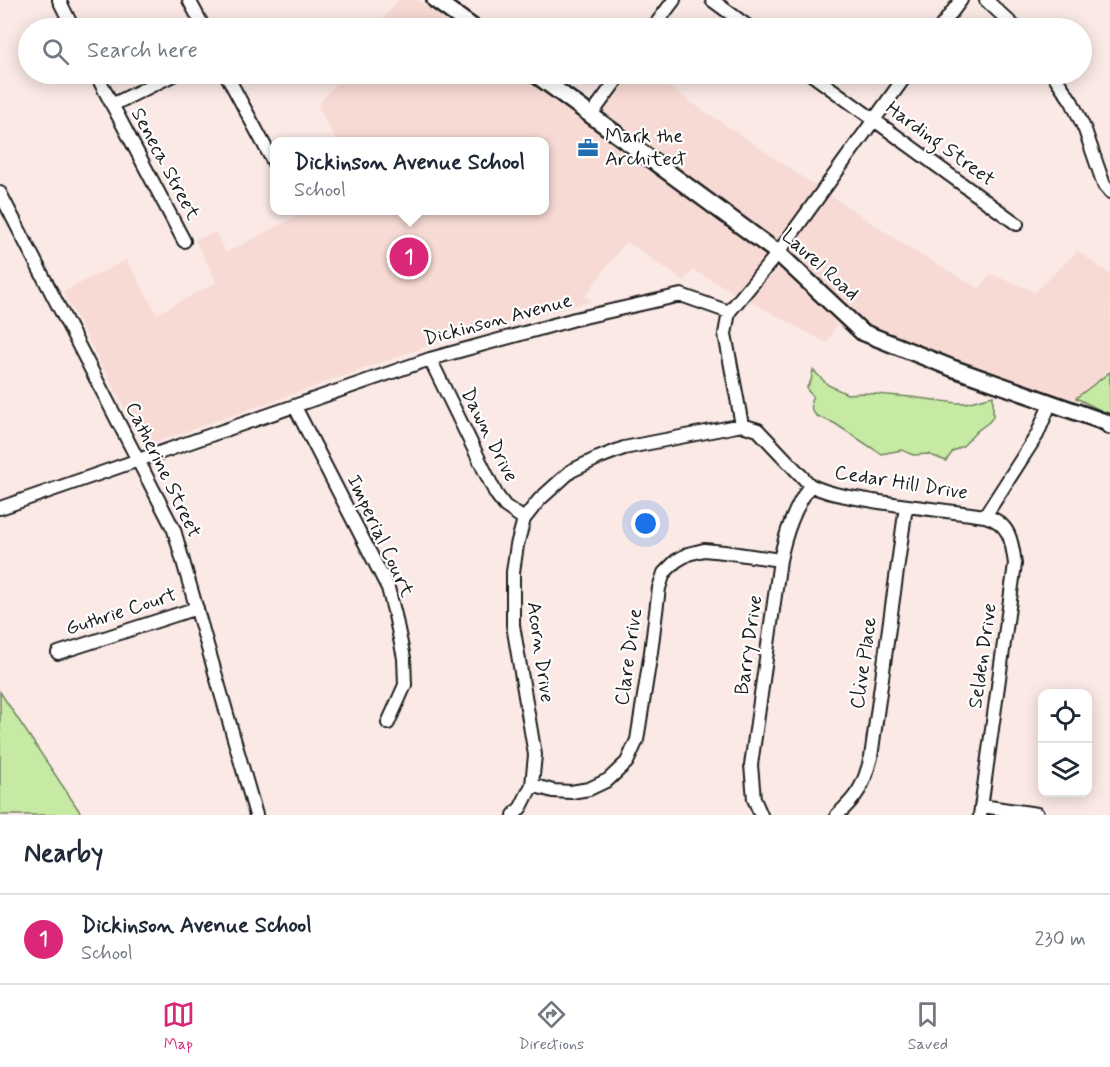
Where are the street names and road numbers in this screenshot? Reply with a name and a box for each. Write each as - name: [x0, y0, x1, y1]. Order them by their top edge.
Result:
- street label: Harding Street: [879, 95, 1000, 195]
- street label: Seneca Street: [124, 103, 206, 225]
- street label: Laurel Road: [775, 223, 865, 307]
- street label: Dickinson Avenue: [421, 287, 575, 353]
- street label: Dawn Drive: [454, 383, 524, 487]
- street label: Catherine Street: [118, 398, 208, 542]
- street label: Cedar Hill Drive: [832, 459, 970, 507]
- street label: Imperial Court: [340, 470, 420, 602]
- street label: Guthrie Court: [62, 581, 180, 643]
- street label: Barry Drive: [729, 593, 769, 697]
- street label: Acorn Drive: [520, 600, 560, 704]
- street label: Selden Drive: [962, 602, 1004, 710]
- street label: Clare Drive: [609, 606, 649, 707]
- street label: Clive Place: [844, 615, 884, 711]

